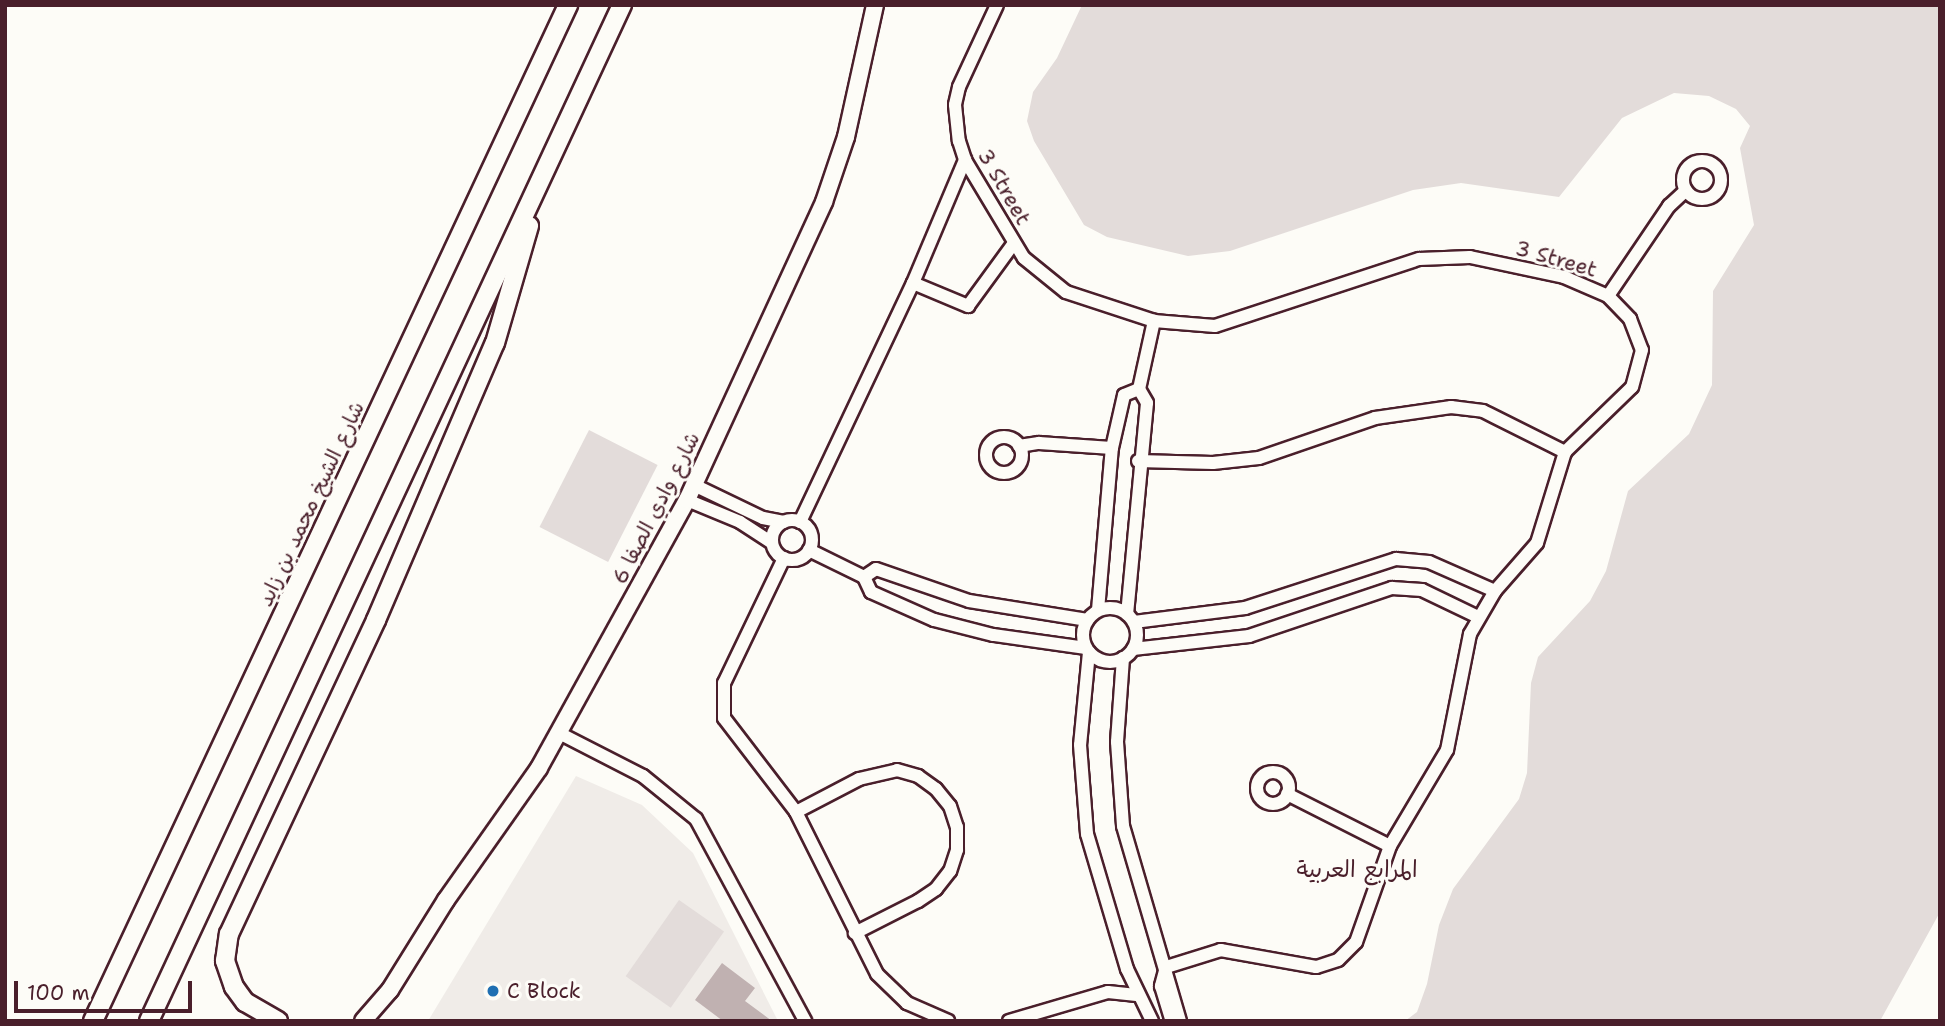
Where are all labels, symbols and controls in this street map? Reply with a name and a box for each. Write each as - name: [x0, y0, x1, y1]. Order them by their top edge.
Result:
- street label: 3 Street: [972, 145, 1036, 229]
- street label: 3 Street: [1512, 235, 1600, 283]
- street label: شارع الشيخ محمد بن زايد: [252, 398, 370, 610]
- street label: شارع وادي الصفا 6: [607, 428, 705, 588]
- district label: المرابع العربية: [1296, 855, 1418, 883]
- scale bar: [18, 967, 196, 1011]
- place label: C Block: [507, 978, 581, 1004]
- text: 100 m: [27, 979, 90, 1007]
- marker: C Block: [485, 983, 501, 999]

